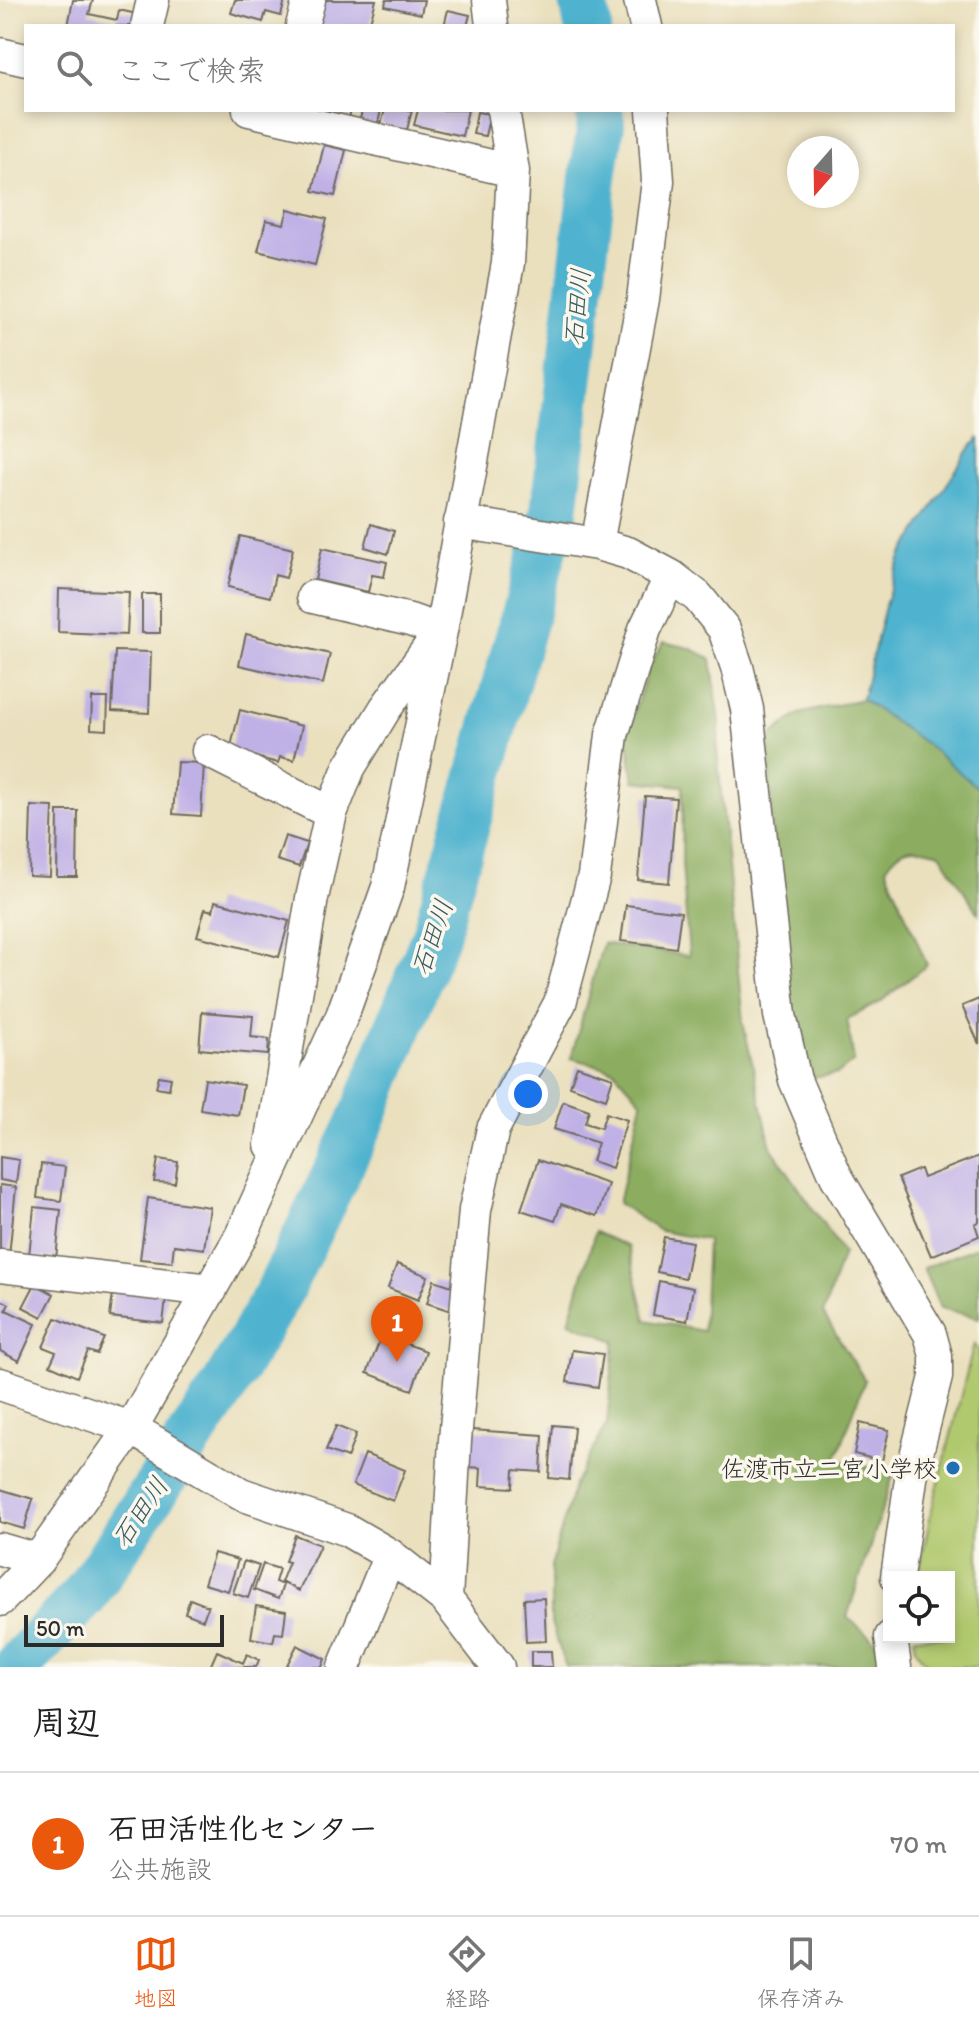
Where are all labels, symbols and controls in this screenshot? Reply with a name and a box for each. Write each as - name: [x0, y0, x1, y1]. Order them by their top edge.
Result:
- search box: [24, 24, 955, 112]
- icon: search: [52, 46, 96, 90]
- text: ここで検索: [116, 52, 266, 89]
- north arrow: [787, 136, 859, 208]
- water label: 石田川: [557, 267, 597, 347]
- water label: 石田川: [404, 895, 460, 979]
- your location: [508, 1074, 548, 1114]
- pin: 1: [371, 1296, 423, 1362]
- place label: 佐渡市立二宮小学校: [721, 1454, 937, 1483]
- marker: 佐渡市立二宮小学校: [944, 1459, 962, 1477]
- water label: 石田川: [105, 1471, 175, 1553]
- map controls: [883, 1571, 955, 1643]
- button: locate: [883, 1571, 955, 1643]
- scale bar: [24, 1611, 224, 1647]
- text: 50 m: [36, 1615, 85, 1642]
- text: 周辺: [32, 1702, 100, 1743]
- text: 石田活性化センター: [108, 1810, 378, 1847]
- text: 1: [52, 1828, 64, 1860]
- text: 70 m: [890, 1828, 947, 1860]
- text: 公共施設: [108, 1853, 212, 1885]
- tab: 地図: [134, 1932, 178, 2012]
- tab: 経路: [445, 1932, 489, 2012]
- tab: 保存済み: [757, 1932, 845, 2012]

